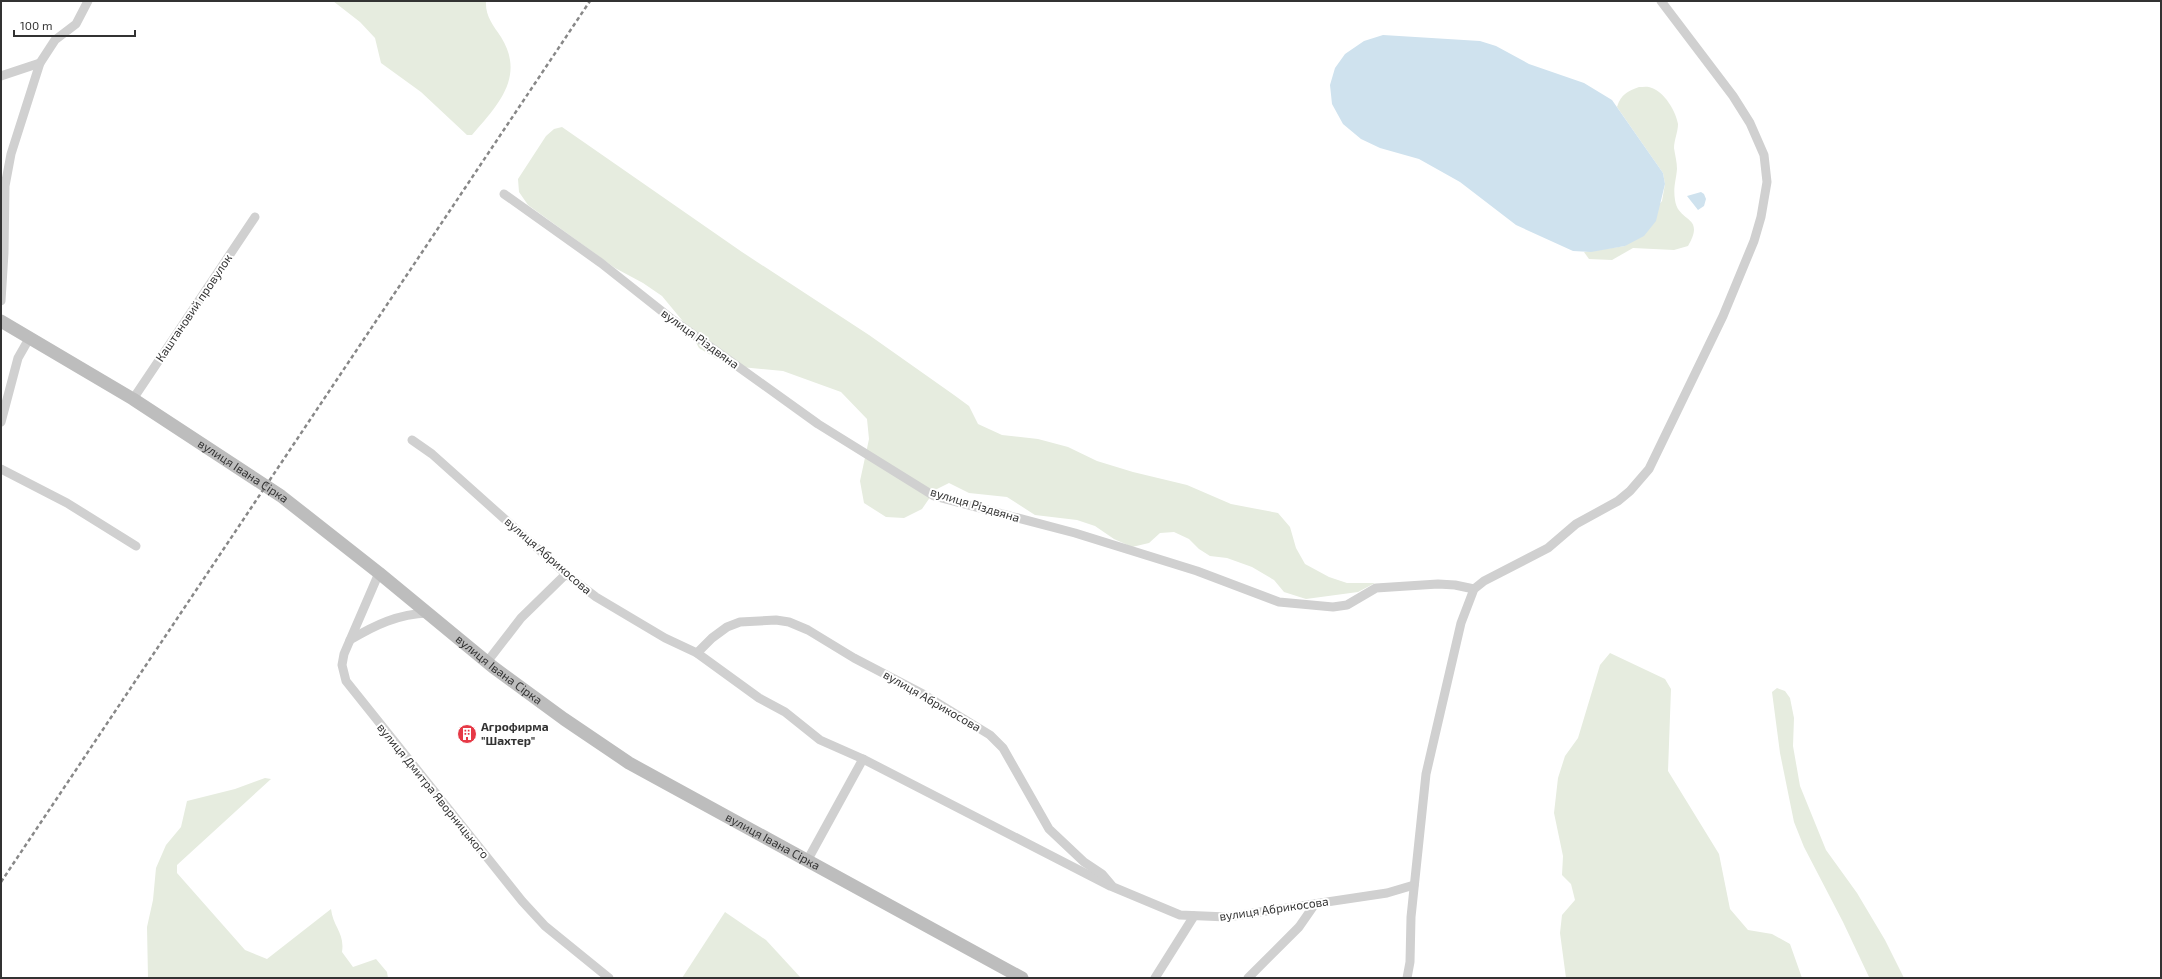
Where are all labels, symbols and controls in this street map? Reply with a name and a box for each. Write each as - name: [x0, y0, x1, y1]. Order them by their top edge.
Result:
- scale bar: [14, 12, 135, 38]
- text: 100 m: [20, 18, 52, 32]
- street label: Каштановий провулок: [152, 251, 236, 364]
- street label: вулиця Різдвяна: [658, 305, 742, 372]
- street label: вулиця Івана Сірка: [196, 436, 292, 505]
- street label: вулиця Різдвяна: [929, 484, 1022, 525]
- street label: вулиця Абрикосова: [502, 514, 595, 597]
- street label: вулиця Івана Сірка: [453, 631, 545, 707]
- street label: вулиця Абрикосова: [881, 667, 984, 735]
- place label: Агрофирма "Шахтер": [481, 719, 549, 747]
- street label: вулиця Дмитра Яворницького: [374, 720, 493, 862]
- building icon: Агрофирма "Шахтер": [456, 723, 478, 745]
- street label: вулиця Івана Сірка: [724, 809, 823, 872]
- street label: вулиця Абрикосова: [1218, 893, 1330, 924]

